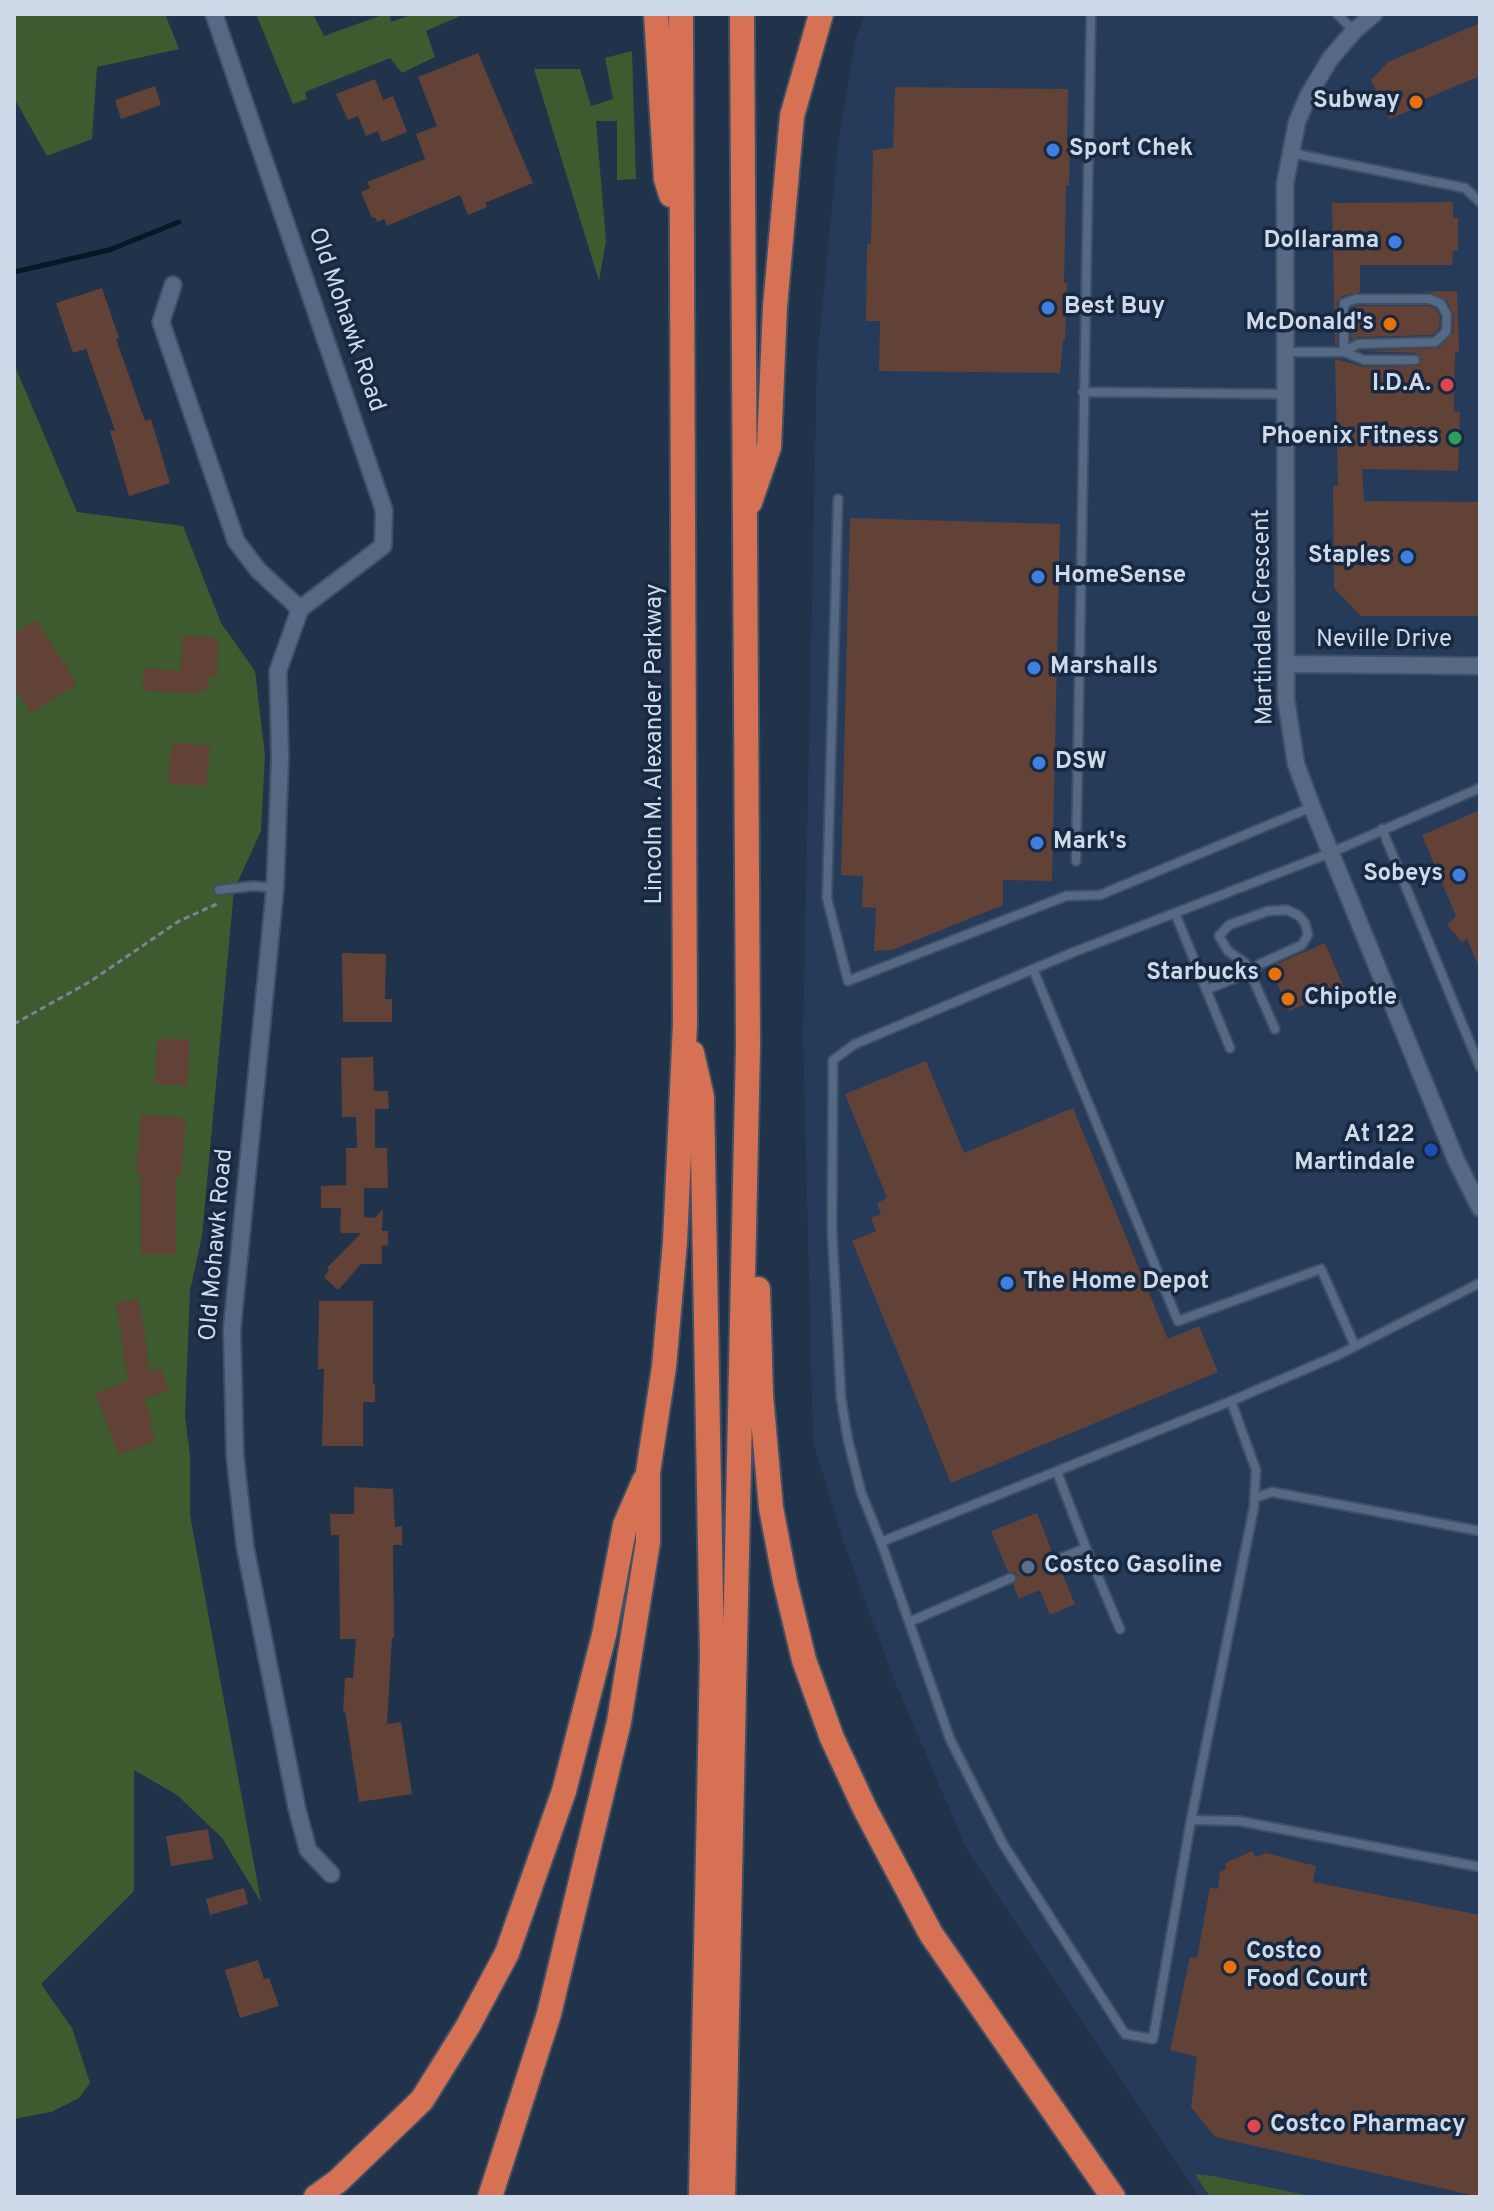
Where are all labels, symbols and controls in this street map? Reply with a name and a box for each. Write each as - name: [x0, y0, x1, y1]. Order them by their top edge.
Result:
- place label: Subway: [1313, 88, 1400, 116]
- marker: Subway: [1407, 93, 1425, 111]
- place label: Sport Chek: [1069, 136, 1193, 164]
- marker: Sport Chek: [1044, 141, 1062, 159]
- street label: Old Mohawk Road: [300, 224, 390, 416]
- place label: Dollarama: [1264, 228, 1379, 256]
- marker: Dollarama: [1386, 233, 1404, 251]
- place label: Best Buy: [1064, 294, 1165, 322]
- marker: Best Buy: [1039, 299, 1057, 317]
- place label: McDonald's: [1245, 310, 1374, 338]
- marker: McDonald's: [1381, 315, 1399, 333]
- place label: I.D.A.: [1372, 371, 1431, 399]
- marker: I.D.A.: [1438, 376, 1456, 394]
- place label: Phoenix Fitness: [1261, 424, 1439, 452]
- marker: Phoenix Fitness: [1446, 429, 1464, 447]
- street label: Martindale Crescent: [1249, 509, 1281, 725]
- place label: Staples: [1308, 543, 1391, 571]
- marker: Staples: [1398, 548, 1416, 566]
- place label: HomeSense: [1054, 563, 1186, 591]
- marker: HomeSense: [1029, 568, 1047, 586]
- street label: Lincoln M. Alexander Parkway: [642, 584, 670, 904]
- street label: Neville Drive: [1316, 627, 1452, 655]
- place label: Marshalls: [1050, 654, 1158, 682]
- marker: Marshalls: [1025, 659, 1043, 677]
- place label: DSW: [1055, 749, 1107, 777]
- marker: DSW: [1030, 754, 1048, 772]
- place label: Mark's: [1053, 829, 1127, 857]
- marker: Mark's: [1028, 834, 1046, 852]
- place label: Sobeys: [1363, 861, 1443, 889]
- marker: Sobeys: [1450, 866, 1468, 884]
- place label: Starbucks: [1146, 960, 1259, 988]
- marker: Starbucks: [1266, 965, 1284, 983]
- place label: Chipotle: [1304, 985, 1397, 1013]
- marker: Chipotle: [1279, 990, 1297, 1008]
- place label: At 122 Martindale: [1294, 1122, 1415, 1178]
- marker: At 122 Martindale: [1422, 1141, 1440, 1159]
- street label: Old Mohawk Road: [195, 1148, 241, 1342]
- place label: The Home Depot: [1023, 1269, 1209, 1297]
- marker: The Home Depot: [998, 1274, 1016, 1292]
- place label: Costco Gasoline: [1044, 1553, 1222, 1581]
- marker: Costco Gasoline: [1019, 1558, 1037, 1576]
- place label: Costco Food Court: [1246, 1939, 1368, 1995]
- marker: Costco Food Court: [1221, 1958, 1239, 1976]
- place label: Costco Pharmacy: [1270, 2112, 1466, 2140]
- marker: Costco Pharmacy: [1245, 2117, 1263, 2135]

